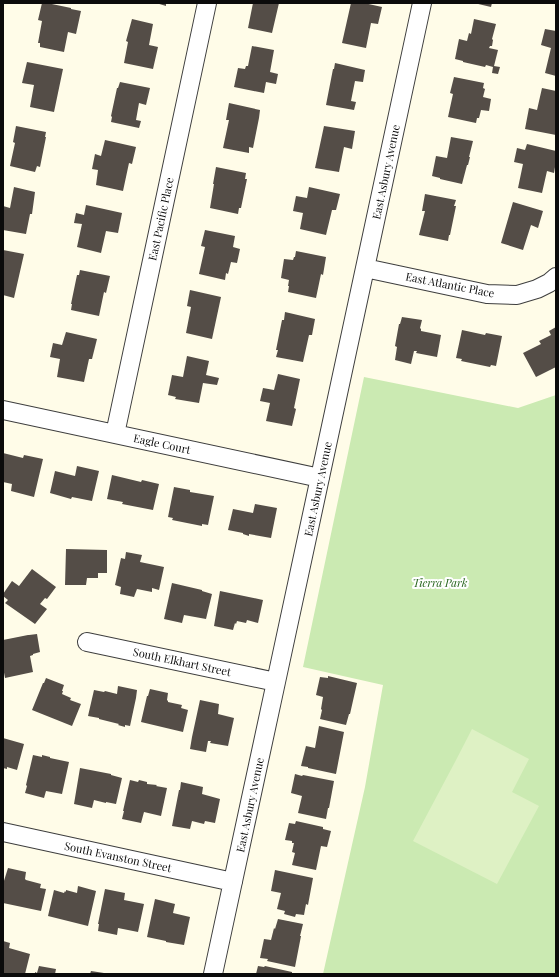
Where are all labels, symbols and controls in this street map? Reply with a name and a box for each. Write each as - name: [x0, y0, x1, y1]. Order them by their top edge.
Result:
- street label: East Asbury Avenue: [368, 123, 403, 221]
- street label: East Pacific Place: [144, 175, 177, 262]
- street label: East Atlantic Place: [404, 269, 496, 301]
- street label: Eagle Court: [132, 430, 192, 457]
- street label: East Asbury Avenue: [300, 440, 335, 538]
- park label: Tierra Park: [413, 575, 468, 590]
- street label: South Elkhart Street: [132, 644, 233, 679]
- street label: East Asbury Avenue: [232, 756, 267, 854]
- street label: South Evanston Street: [63, 838, 173, 875]

